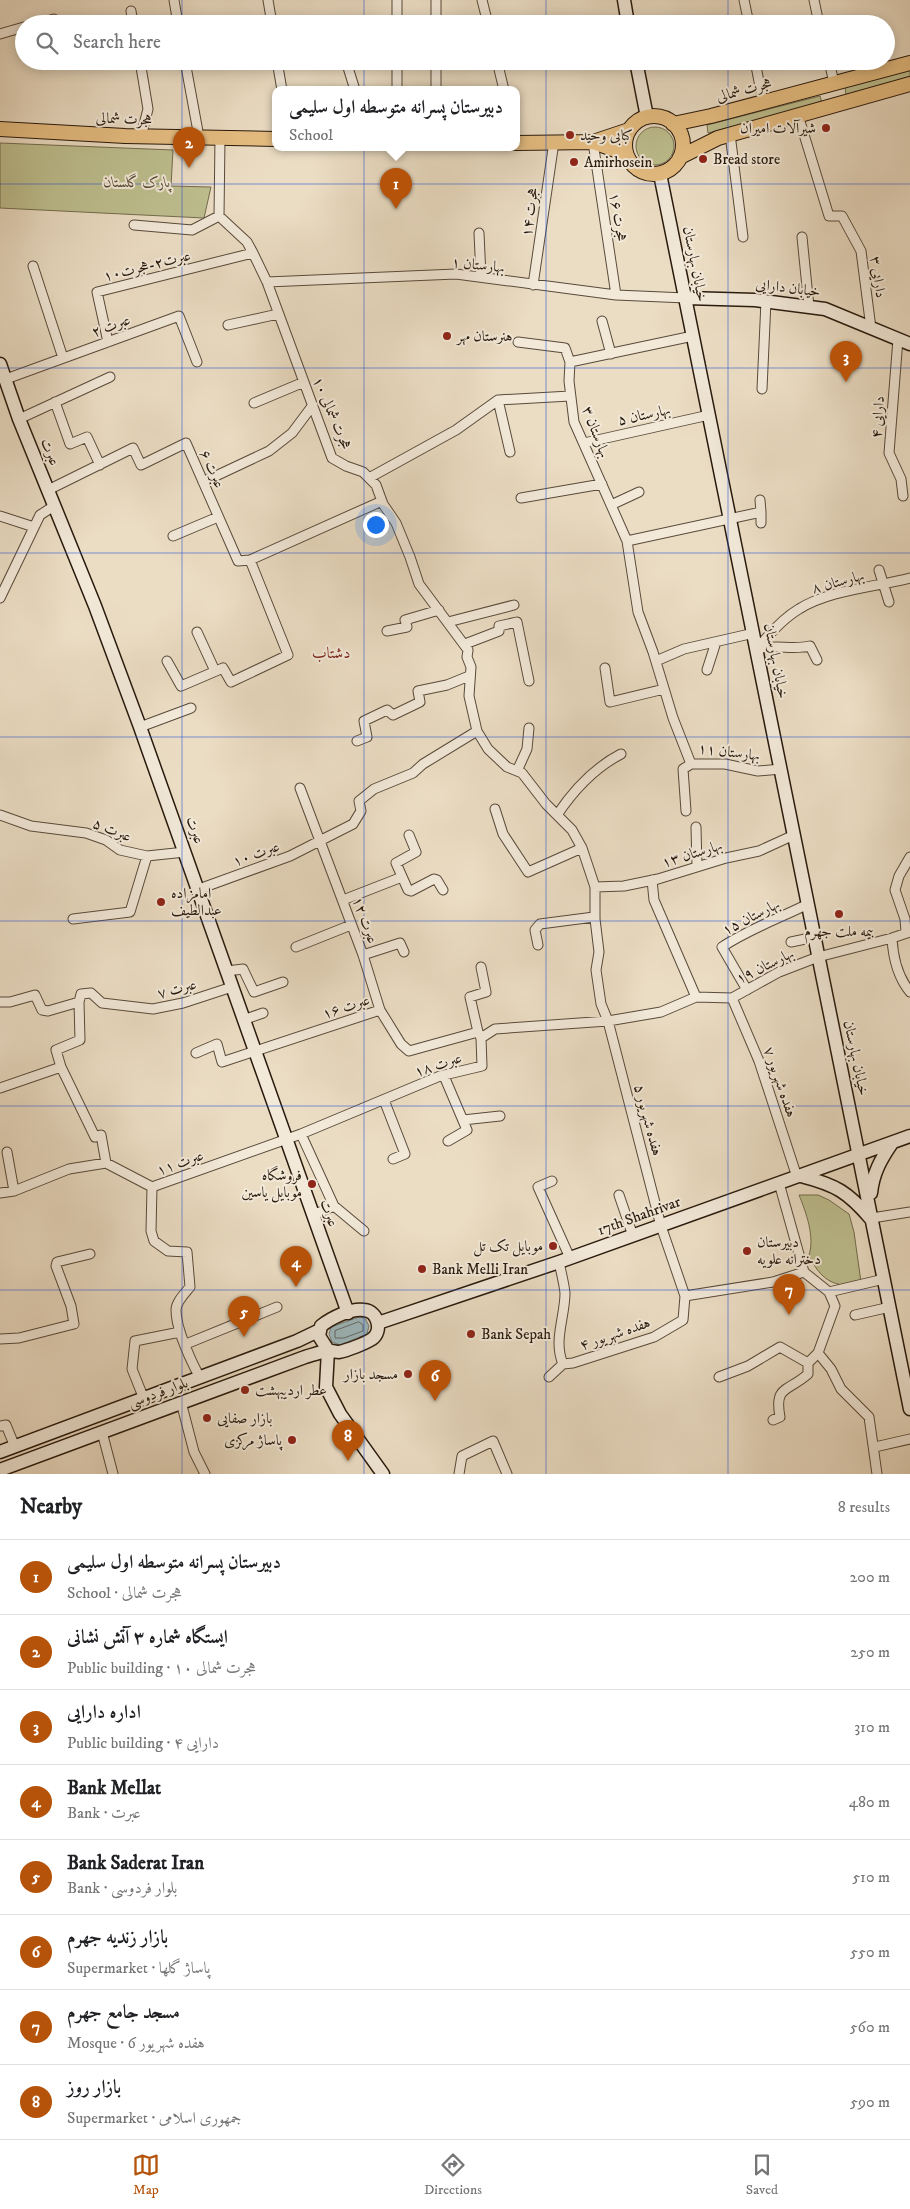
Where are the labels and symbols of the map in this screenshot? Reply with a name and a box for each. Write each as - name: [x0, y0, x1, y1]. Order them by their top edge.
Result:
- street label: هجرت شمالی: [714, 73, 774, 107]
- street label: هجرت شمالی: [95, 109, 153, 129]
- place label: شیرآلات امیران: [740, 119, 816, 138]
- marker: شیرآلات امیران: [820, 122, 832, 134]
- place label: کبابی وحید: [580, 126, 633, 146]
- pin: 2: [173, 127, 205, 168]
- marker: کبابی وحید: [564, 129, 576, 141]
- place label: Bread store: [713, 150, 780, 169]
- place label: Amirhosein: [584, 153, 652, 172]
- marker: Bread store: [697, 153, 709, 165]
- marker: Amirhosein: [568, 156, 580, 168]
- pin: 1: [380, 168, 412, 209]
- park label: پارک گلستان: [103, 173, 172, 193]
- street label: هجرت ۱۴: [517, 186, 543, 238]
- street label: هجرت ۱۶: [605, 191, 631, 243]
- street label: خیابان بهارستان: [678, 225, 712, 303]
- street label: عبرت۲-هجرت۱۰: [101, 246, 193, 286]
- street label: بهارستان ۱: [450, 253, 506, 277]
- street label: دارایی ۳: [866, 255, 890, 299]
- street label: خیابان دارایی: [754, 275, 822, 301]
- street label: عبرت ۲: [89, 310, 133, 342]
- place label: هنرستان مهر: [455, 327, 512, 346]
- marker: هنرستان مهر: [441, 330, 453, 342]
- pin: 3: [830, 341, 862, 382]
- street label: هجرت شمالی ۱۰: [308, 374, 356, 452]
- street label: دارایی ۴: [867, 395, 889, 439]
- street label: بهارستان ۵: [616, 400, 672, 430]
- street label: بهارستان ۳: [578, 404, 614, 460]
- street label: عبرت: [36, 435, 64, 469]
- street label: عبرت ۶: [195, 447, 229, 491]
- your location: [363, 512, 389, 538]
- street label: بهارستان ۸: [810, 566, 866, 598]
- street label: خیابان بهارستان: [759, 622, 793, 700]
- district label: دشتاب: [312, 643, 350, 663]
- street label: بهارستان ۱۱: [697, 739, 761, 765]
- street label: عبرت ۵: [90, 814, 134, 846]
- street label: عبرت: [181, 814, 209, 847]
- street label: بهارستان ۱۳: [659, 836, 725, 872]
- street label: عبرت ۱۰: [230, 837, 282, 871]
- place label: امامزاده عبدالطیف: [171, 884, 222, 920]
- street label: عبرت ۱۲: [348, 894, 382, 946]
- street label: بهارستان ۱۵: [719, 894, 783, 940]
- marker: امامزاده عبدالطیف: [155, 896, 167, 908]
- marker: بیمه ملت جهرم: [833, 908, 845, 920]
- place label: بیمه ملت جهرم: [804, 922, 874, 944]
- street label: بهارستان ۱۹: [733, 944, 797, 988]
- street label: عبرت ۷: [155, 975, 199, 1003]
- street label: عبرت ۱۶: [320, 990, 372, 1024]
- street label: خیابان بهارستان: [839, 1019, 873, 1097]
- street label: هفده شهریور ۷: [759, 1044, 801, 1120]
- street label: عبرت ۱۸: [412, 1048, 464, 1082]
- street label: هفده شهریور ۵: [629, 1082, 667, 1158]
- street label: عبرت ۱۱: [154, 1146, 206, 1180]
- place label: فروشگاه موبایل یاسین: [242, 1165, 302, 1203]
- marker: فروشگاه موبایل یاسین: [306, 1178, 318, 1190]
- street label: 17th Shahrivar: [595, 1192, 684, 1240]
- street label: عبرت: [315, 1197, 343, 1230]
- place label: دبیرستان دخترانه علویه: [757, 1233, 821, 1269]
- place label: موبایل تک تل: [473, 1237, 543, 1257]
- marker: موبایل تک تل: [547, 1240, 559, 1252]
- marker: دبیرستان دخترانه علویه: [741, 1245, 753, 1257]
- pin: 4: [280, 1246, 312, 1287]
- place label: Bank Melli Iran: [432, 1260, 528, 1279]
- marker: Bank Melli Iran: [416, 1263, 428, 1275]
- pin: 7: [773, 1274, 805, 1315]
- pin: 5: [228, 1296, 260, 1337]
- street label: هفده شهریور ۴: [577, 1313, 653, 1355]
- place label: Bank Sepah: [481, 1325, 551, 1344]
- marker: Bank Sepah: [465, 1328, 477, 1340]
- pin: 6: [419, 1360, 451, 1401]
- place label: مسجد بازار: [342, 1365, 398, 1384]
- marker: مسجد بازار: [402, 1368, 414, 1380]
- street label: بلوار فردوسی: [125, 1373, 191, 1414]
- place label: عطر اردیبهشت: [255, 1381, 327, 1400]
- marker: عطر اردیبهشت: [239, 1384, 251, 1396]
- place label: بازار صفایی: [217, 1409, 272, 1428]
- marker: بازار صفایی: [201, 1412, 213, 1424]
- pin: 8: [332, 1420, 364, 1461]
- place label: پاساژ مرکزی: [224, 1431, 283, 1451]
- marker: پاساژ مرکزی: [286, 1434, 298, 1446]

